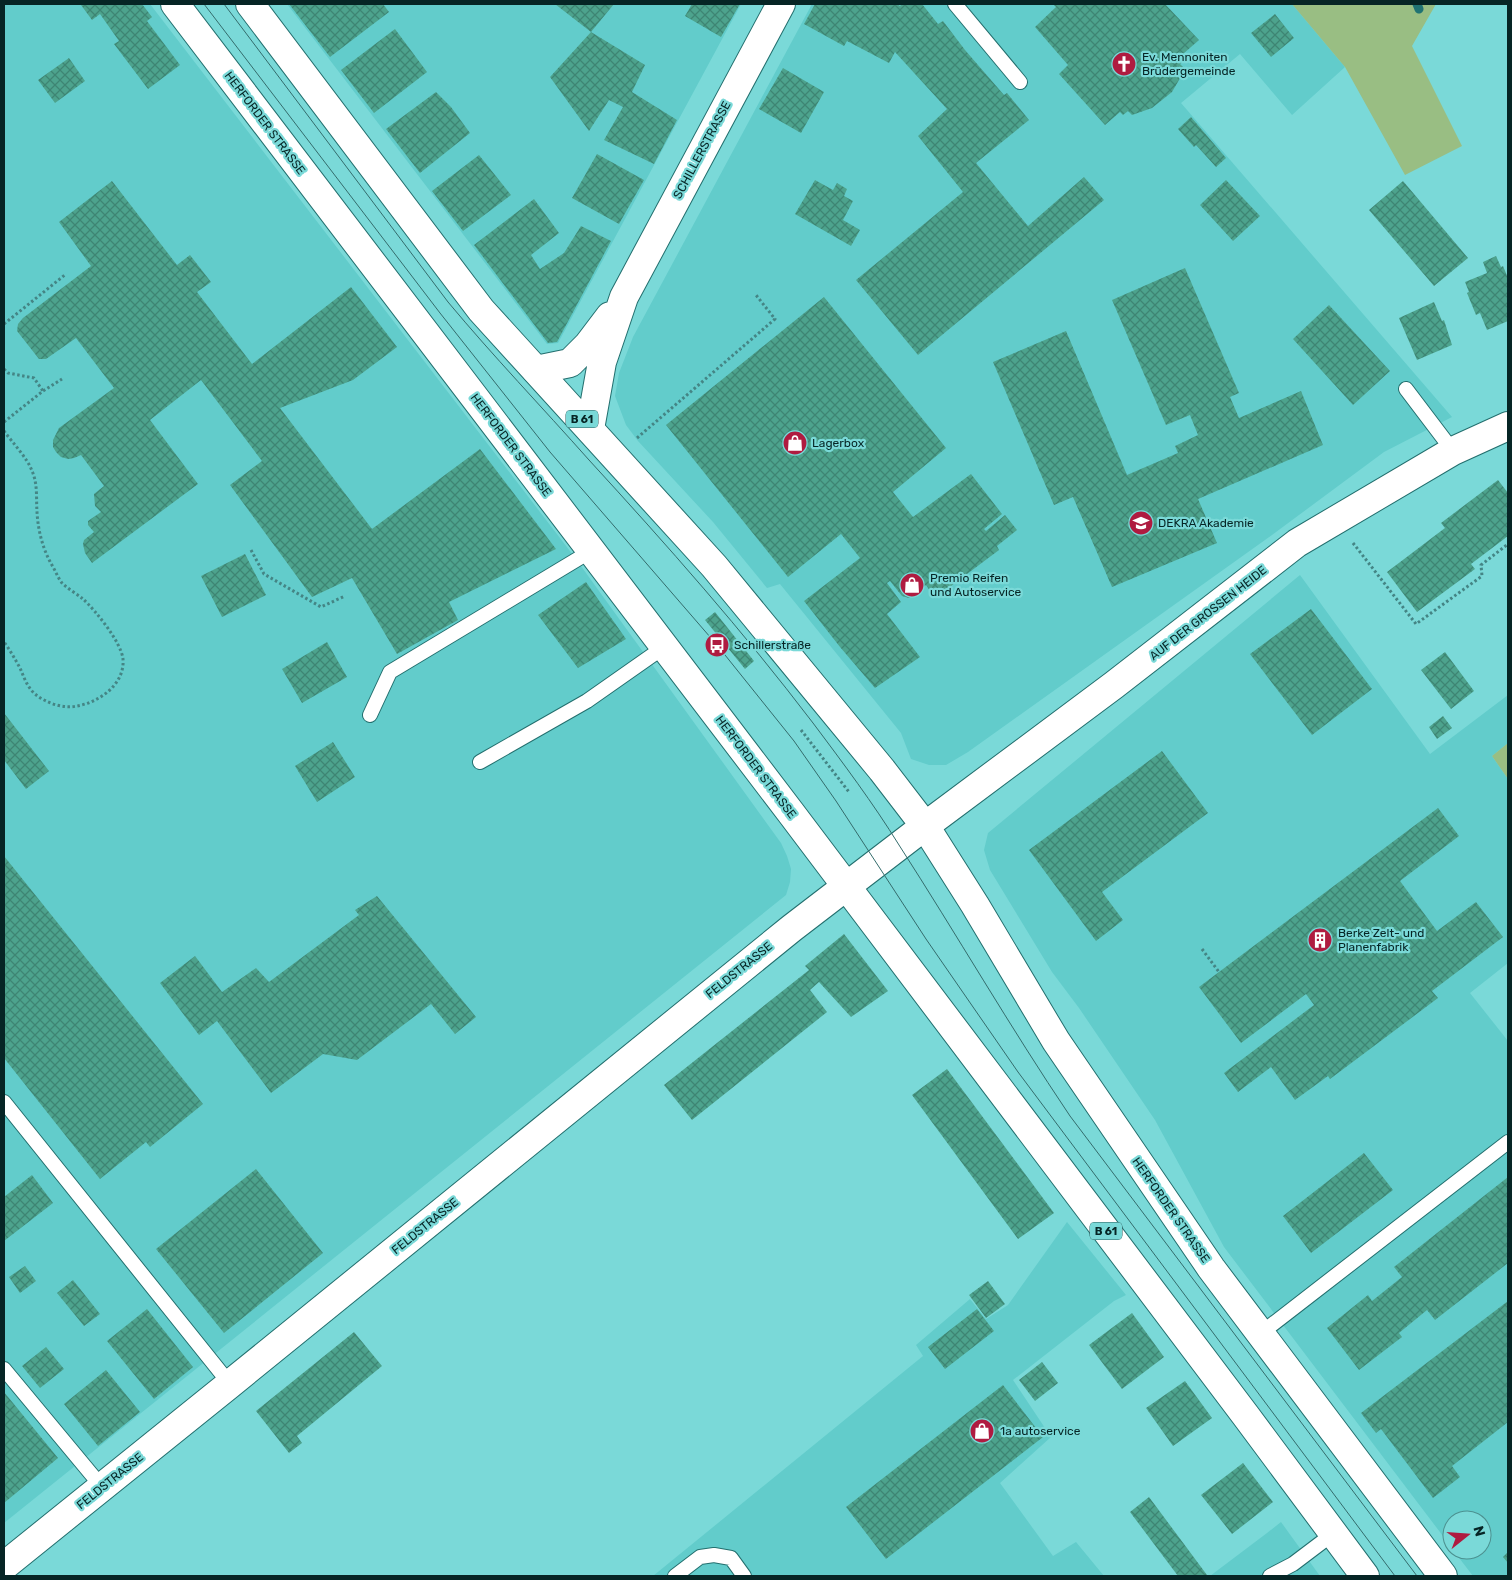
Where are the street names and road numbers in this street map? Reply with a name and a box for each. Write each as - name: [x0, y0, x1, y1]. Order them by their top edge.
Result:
- street label: HERFORDER STRASSE: [222, 69, 308, 177]
- street label: SCHILLERSTRASSE: [670, 99, 734, 201]
- street label: HERFORDER STRASSE: [468, 391, 554, 499]
- road number: B 61: [566, 410, 598, 428]
- street label: AUF DER GROSSEN HEIDE: [1147, 563, 1269, 663]
- street label: HERFORDER STRASSE: [713, 713, 799, 821]
- street label: FELDSTRASSE: [703, 939, 775, 1001]
- street label: HERFORDER STRASSE: [1129, 1155, 1213, 1265]
- street label: FELDSTRASSE: [389, 1195, 461, 1257]
- road number: B 61: [1090, 1222, 1122, 1240]
- street label: FELDSTRASSE: [74, 1450, 146, 1512]

